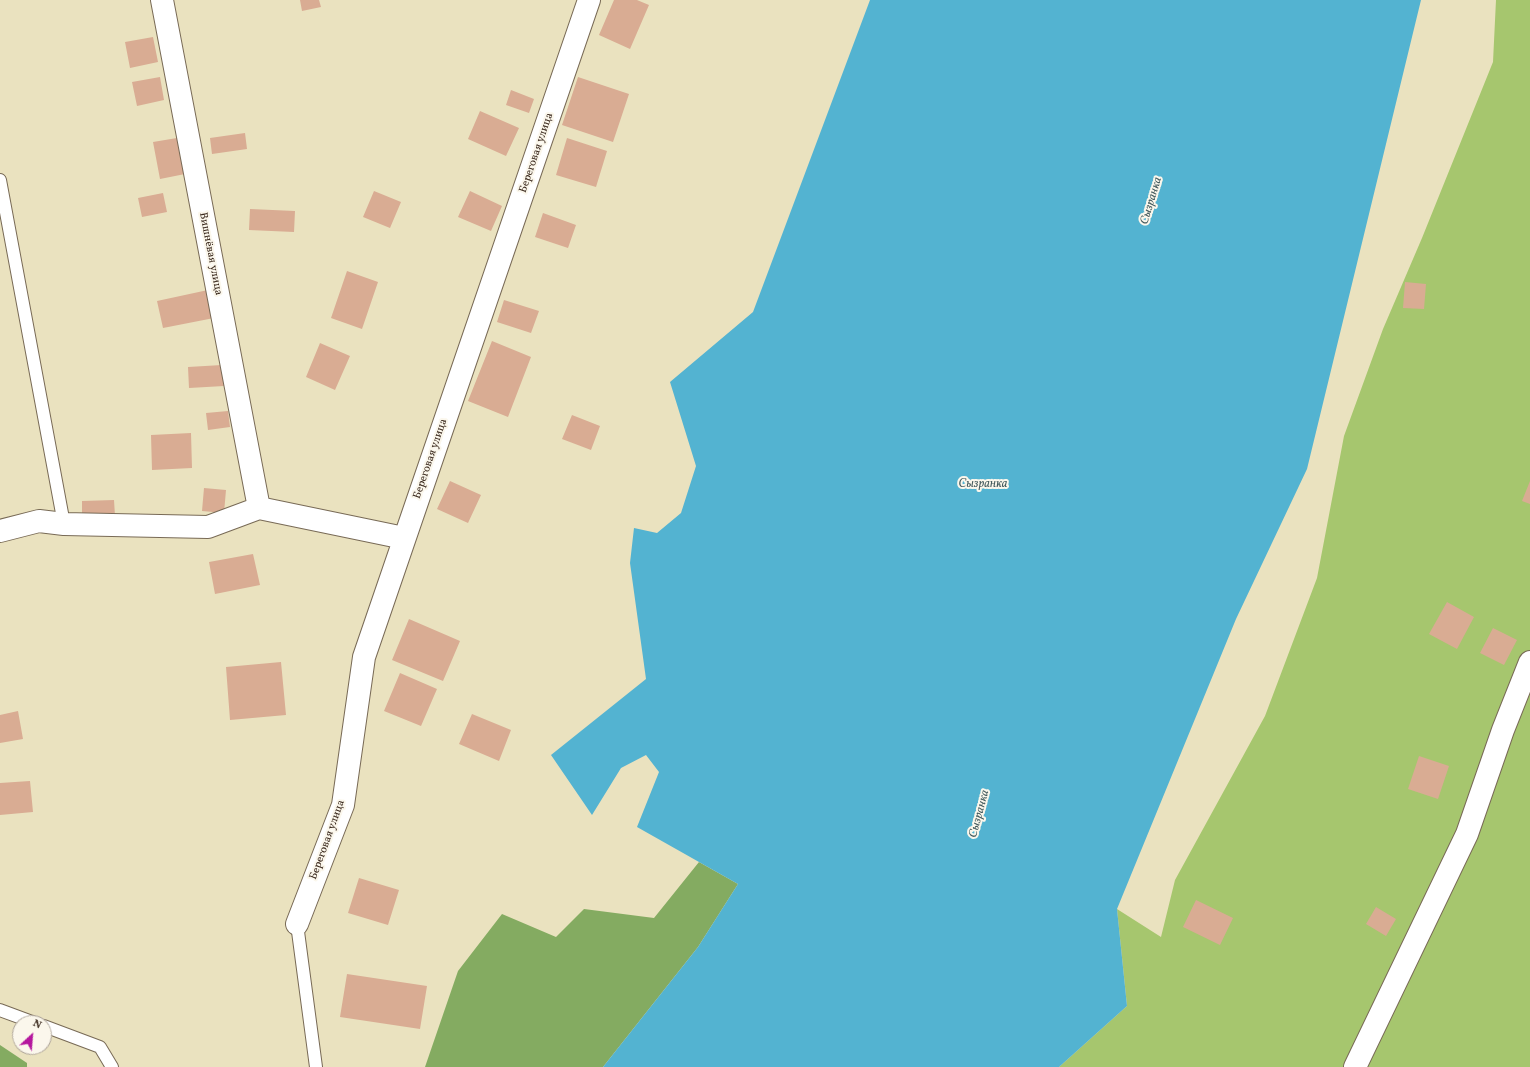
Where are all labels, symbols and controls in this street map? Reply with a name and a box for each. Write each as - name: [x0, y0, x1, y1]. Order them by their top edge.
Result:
- street label: Береговая улица: [517, 111, 557, 195]
- water label: Сызранка: [1138, 176, 1166, 226]
- street label: Вишнёвая улица: [195, 211, 225, 297]
- street label: Береговая улица: [411, 417, 451, 501]
- water label: Сызранка: [959, 478, 1007, 492]
- water label: Сызранка: [967, 789, 993, 839]
- street label: Береговая улица: [307, 798, 349, 882]
- north arrow: [12, 1015, 52, 1055]
- text: N: [30, 1016, 44, 1033]

